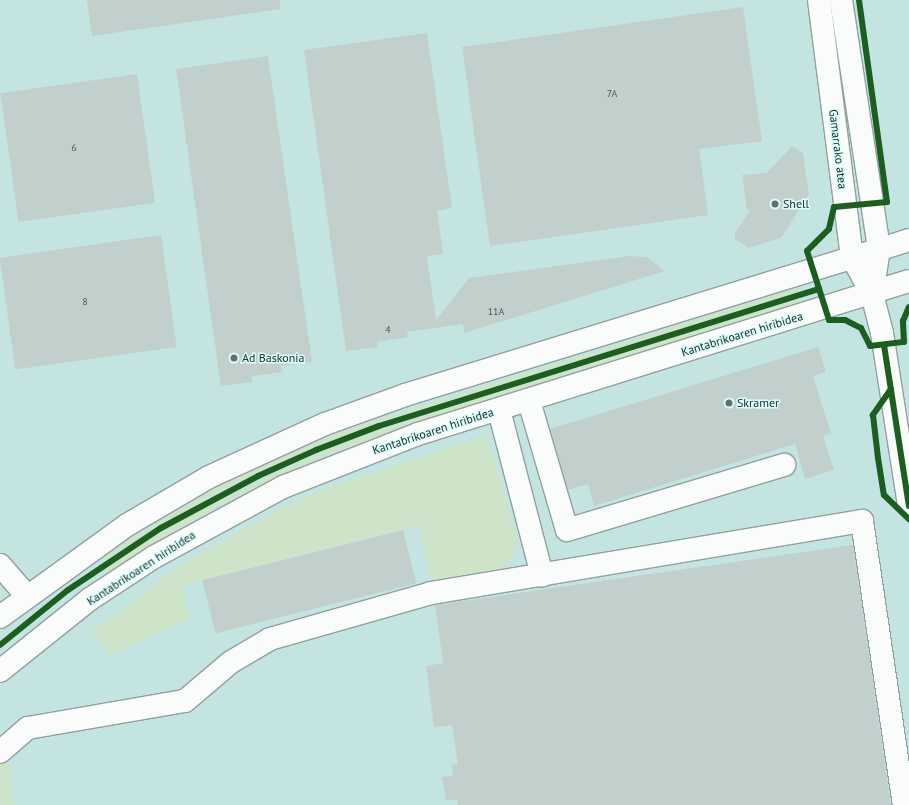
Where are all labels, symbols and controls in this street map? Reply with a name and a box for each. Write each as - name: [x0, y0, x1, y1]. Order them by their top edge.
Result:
- house number: 7A: [607, 88, 617, 100]
- street label: Gamarrako atea: [826, 108, 850, 190]
- house number: 6: [71, 142, 77, 154]
- place label: Shell: [783, 197, 809, 211]
- marker: Shell: [770, 199, 780, 209]
- house number: 8: [82, 296, 88, 308]
- house number: 11A: [488, 306, 504, 318]
- street label: Kantabrikoaren hiribidea: [679, 309, 805, 359]
- house number: 4: [385, 324, 391, 336]
- place label: Ad Baskonia: [242, 351, 304, 365]
- marker: Ad Baskonia: [229, 353, 239, 363]
- place label: Skramer: [737, 396, 779, 410]
- marker: Skramer: [724, 398, 734, 408]
- street label: Kantabrikoaren hiribidea: [371, 405, 495, 457]
- street label: Kantabrikoaren hiribidea: [84, 528, 198, 608]

